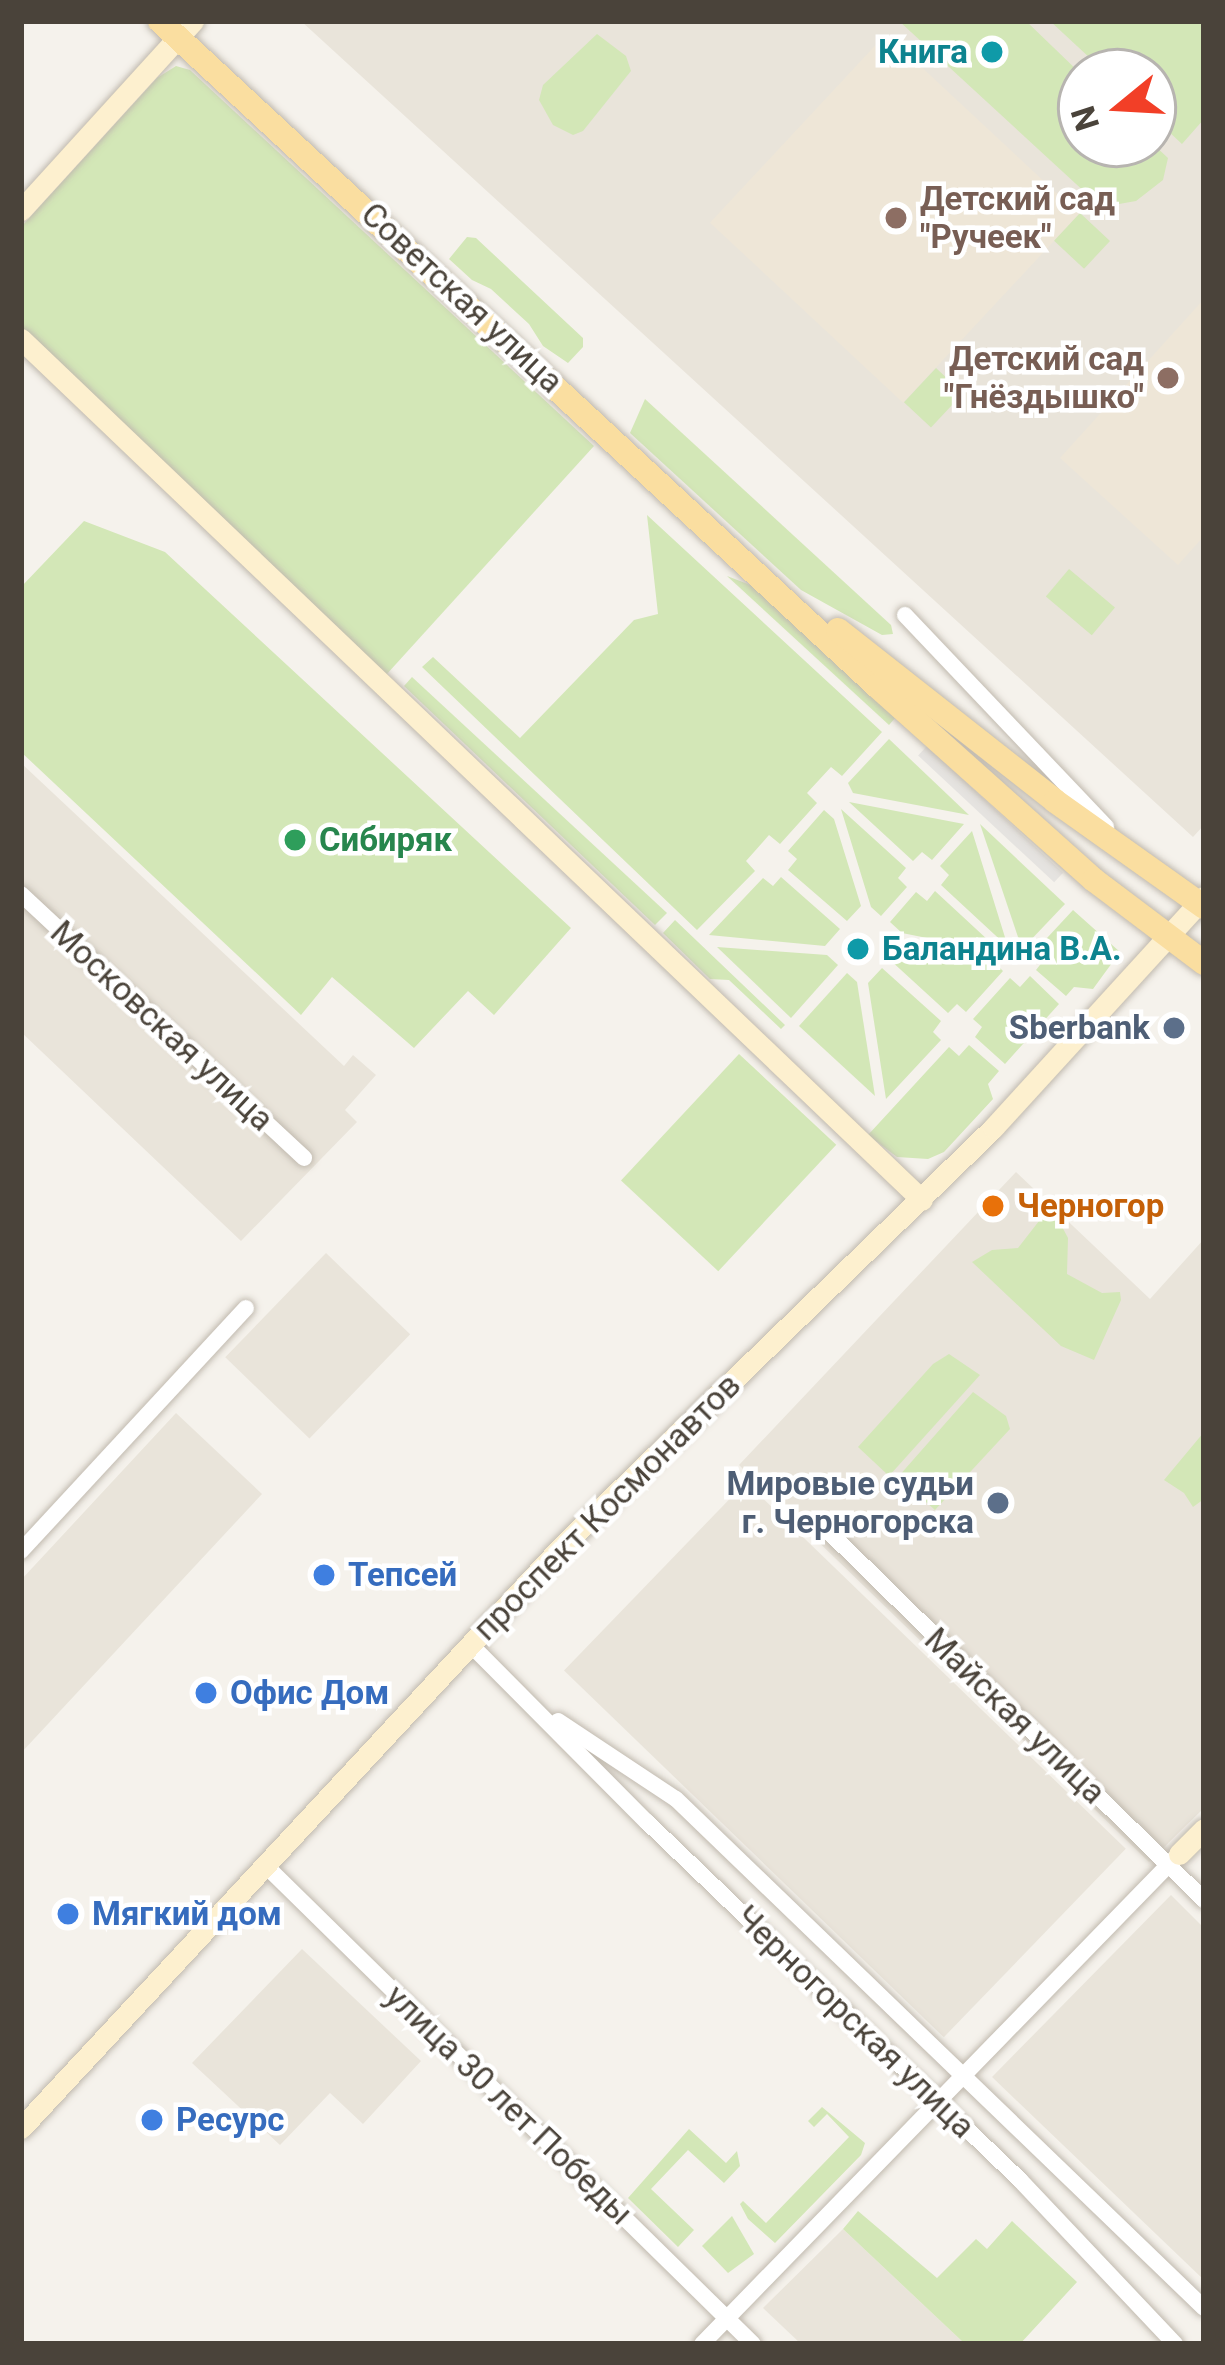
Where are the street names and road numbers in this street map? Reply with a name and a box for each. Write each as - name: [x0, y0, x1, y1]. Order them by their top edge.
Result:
- street label: Советская улица: [353, 195, 571, 401]
- street label: Московская улица: [42, 913, 282, 1139]
- street label: проспект Космонавтов: [465, 1365, 749, 1649]
- street label: Майская улица: [916, 1620, 1114, 1812]
- street label: Черногорская улица: [727, 1898, 983, 2146]
- street label: улица 30 лет Победы: [377, 1977, 641, 2233]

